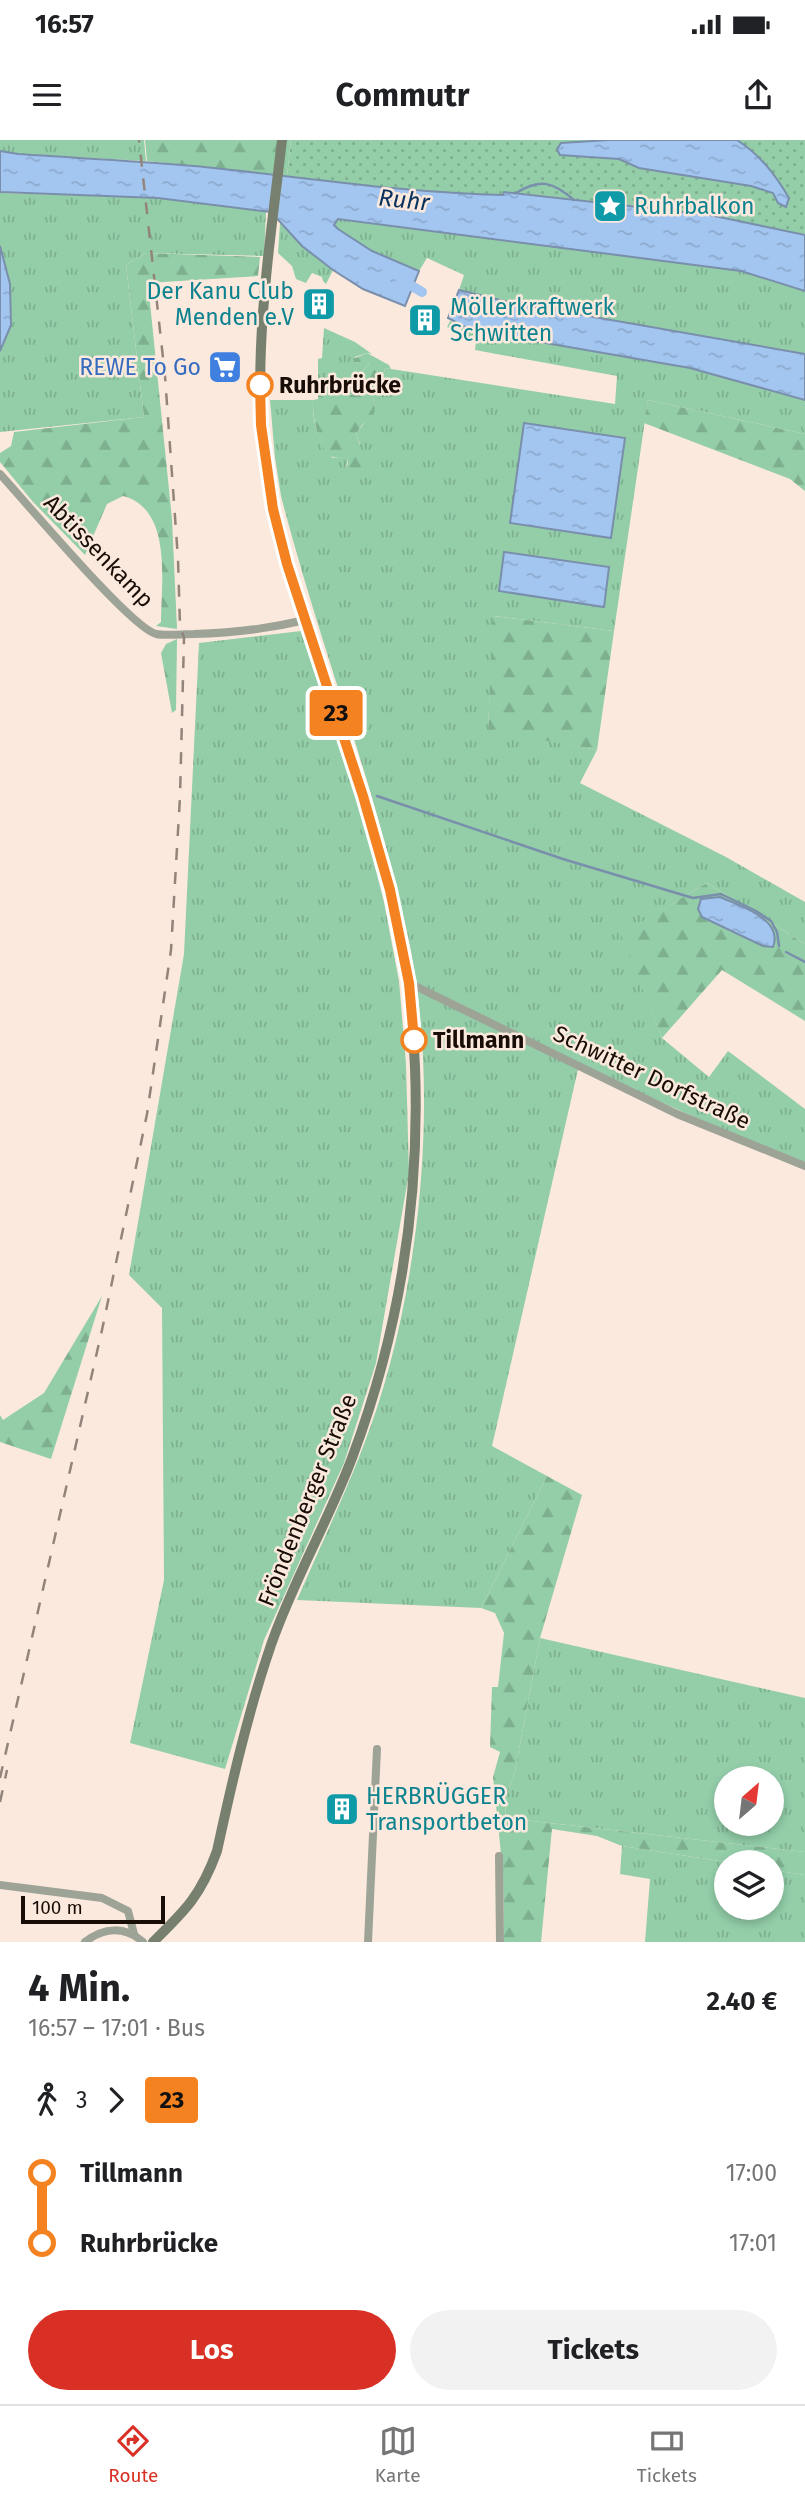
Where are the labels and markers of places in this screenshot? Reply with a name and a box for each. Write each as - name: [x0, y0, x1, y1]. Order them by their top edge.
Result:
- place icon: Ruhrbalkon: [591, 187, 629, 225]
- place label: Ruhrbalkon: [634, 192, 755, 220]
- place label: Der Kanu Club Menden e.V: [146, 277, 294, 331]
- building icon: Der Kanu Club Menden e.V: [300, 285, 338, 323]
- place label: Möllerkraftwerk Schwitten: [450, 293, 614, 347]
- building icon: Möllerkraftwerk Schwitten: [406, 301, 444, 339]
- supermarket icon: REWE To Go: [206, 348, 244, 386]
- place label: REWE To Go: [79, 353, 201, 381]
- place label: Ruhrbrücke: [279, 371, 401, 399]
- marker: Ruhrbrücke: [247, 372, 273, 398]
- place label: Tillmann: [433, 1026, 524, 1054]
- marker: Tillmann: [401, 1027, 427, 1053]
- place label: HERBRÜGGER Transportbeton: [366, 1782, 527, 1836]
- building icon: HERBRÜGGER Transportbeton: [323, 1790, 361, 1828]

